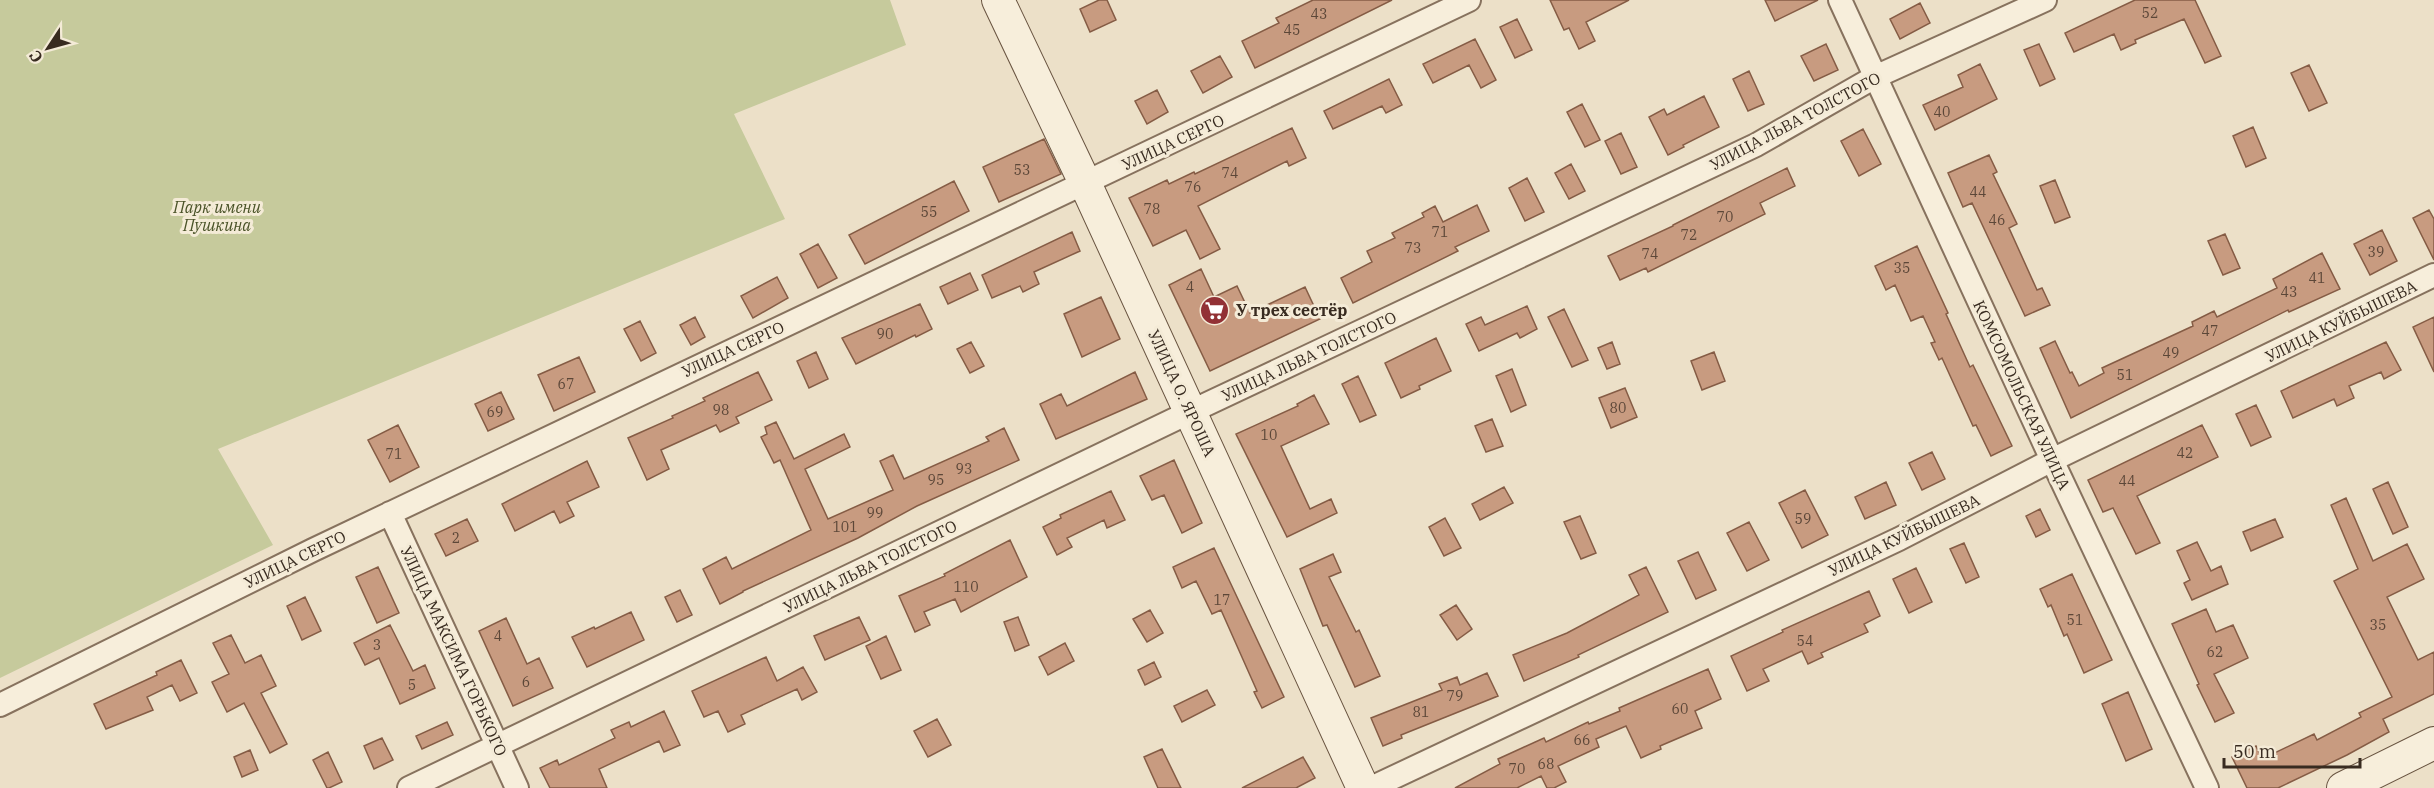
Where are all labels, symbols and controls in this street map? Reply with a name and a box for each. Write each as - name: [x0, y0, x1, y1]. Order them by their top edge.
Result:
- house number: 52: [2142, 4, 2158, 22]
- house number: 43: [1311, 5, 1327, 23]
- north arrow: [18, 18, 78, 78]
- house number: 45: [1284, 21, 1300, 39]
- text: С: [25, 47, 47, 67]
- street label: УЛИЦА ЛЬВА ТОЛСТОГО: [1706, 67, 1884, 175]
- house number: 40: [1934, 103, 1950, 121]
- street label: УЛИЦА СЕРГО: [1119, 110, 1227, 174]
- house number: 53: [1014, 161, 1030, 179]
- house number: 74: [1222, 164, 1238, 182]
- house number: 76: [1185, 178, 1201, 196]
- house number: 44: [1970, 183, 1986, 201]
- park label: Парк имени Пушкина: [172, 197, 261, 235]
- house number: 78: [1144, 200, 1160, 218]
- house number: 55: [921, 203, 937, 221]
- house number: 70: [1717, 208, 1733, 226]
- house number: 46: [1989, 211, 2005, 229]
- house number: 71: [1432, 223, 1448, 241]
- house number: 72: [1681, 226, 1697, 244]
- house number: 73: [1405, 239, 1421, 257]
- house number: 39: [2368, 243, 2384, 261]
- house number: 74: [1642, 245, 1658, 263]
- house number: 35: [1894, 259, 1910, 277]
- house number: 41: [2309, 269, 2325, 287]
- street label: УЛИЦА КУЙБЫШЕВА: [2262, 276, 2420, 366]
- house number: 4: [1186, 278, 1194, 296]
- house number: 43: [2281, 283, 2297, 301]
- supermarket icon: У трех сестёр: [1199, 294, 1231, 326]
- street label: КОМСОМОЛЬСКАЯ УЛИЦА: [1969, 297, 2075, 493]
- place label: У трех сестёр: [1236, 300, 1347, 320]
- street label: УЛИЦА ЛЬВА ТОЛСТОГО: [1218, 307, 1400, 405]
- street label: УЛИЦА СЕРГО: [679, 317, 787, 381]
- house number: 47: [2202, 322, 2218, 340]
- house number: 90: [877, 325, 893, 343]
- street label: УЛИЦА О. ЯРОША: [1144, 326, 1220, 460]
- house number: 49: [2163, 344, 2179, 362]
- house number: 51: [2117, 366, 2133, 384]
- house number: 67: [558, 375, 574, 393]
- house number: 80: [1610, 399, 1626, 417]
- house number: 98: [713, 401, 729, 419]
- house number: 69: [487, 403, 503, 421]
- house number: 10: [1261, 426, 1277, 444]
- house number: 42: [2177, 444, 2193, 462]
- house number: 71: [386, 445, 402, 463]
- house number: 93: [956, 460, 972, 478]
- house number: 95: [928, 471, 944, 489]
- house number: 44: [2119, 472, 2135, 490]
- street label: УЛИЦА КУЙБЫШЕВА: [1825, 490, 1983, 580]
- house number: 99: [867, 504, 883, 522]
- house number: 59: [1795, 510, 1811, 528]
- street label: УЛИЦА ЛЬВА ТОЛСТОГО: [780, 515, 960, 617]
- house number: 101: [832, 518, 858, 536]
- street label: УЛИЦА СЕРГО: [241, 526, 349, 592]
- house number: 2: [452, 529, 460, 547]
- street label: УЛИЦА МАКСИМА ГОРЬКОГО: [396, 543, 512, 759]
- house number: 110: [953, 578, 979, 596]
- house number: 17: [1214, 591, 1230, 609]
- house number: 51: [2067, 611, 2083, 629]
- house number: 35: [2370, 616, 2386, 634]
- house number: 4: [494, 627, 502, 645]
- house number: 54: [1797, 632, 1813, 650]
- house number: 3: [373, 636, 381, 654]
- house number: 62: [2207, 643, 2223, 661]
- house number: 6: [522, 673, 530, 691]
- house number: 5: [408, 676, 416, 694]
- house number: 79: [1447, 687, 1463, 705]
- house number: 60: [1672, 700, 1688, 718]
- house number: 81: [1413, 703, 1429, 721]
- house number: 66: [1574, 731, 1590, 749]
- scale bar: [2224, 731, 2360, 769]
- text: 50 m: [2233, 740, 2276, 763]
- house number: 68: [1538, 755, 1554, 773]
- house number: 70: [1509, 760, 1525, 778]

